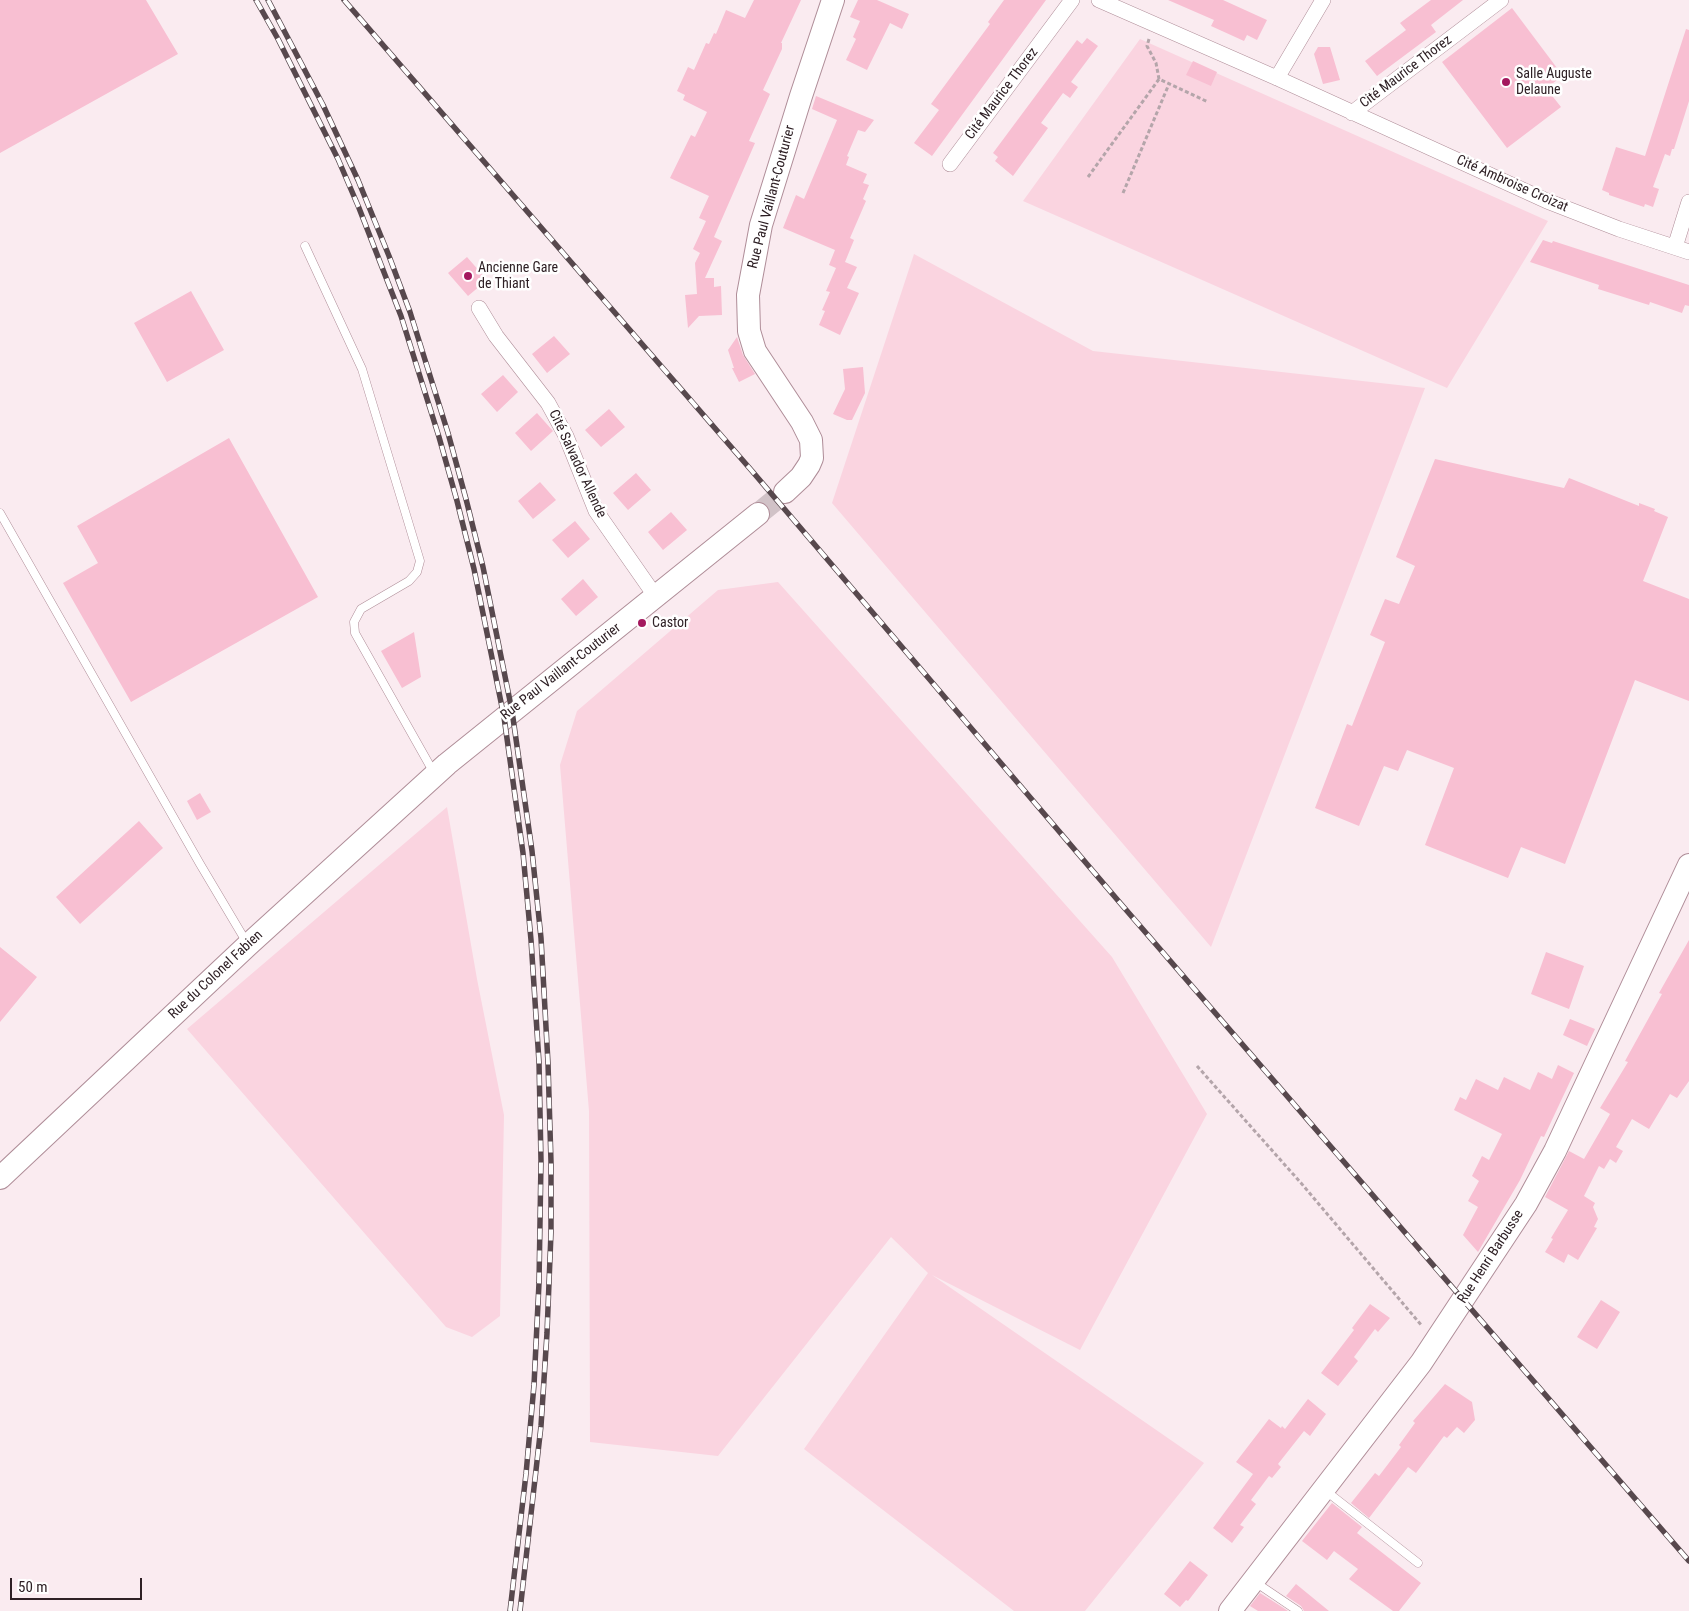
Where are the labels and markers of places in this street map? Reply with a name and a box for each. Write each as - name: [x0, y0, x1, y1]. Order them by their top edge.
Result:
- place label: Salle Auguste Delaune: [1516, 66, 1592, 98]
- marker: Salle Auguste Delaune: [1500, 76, 1512, 88]
- place label: Ancienne Gare de Thiant: [478, 260, 558, 292]
- marker: Ancienne Gare de Thiant: [462, 270, 474, 282]
- place label: Castor: [652, 615, 688, 631]
- marker: Castor: [636, 617, 648, 629]

